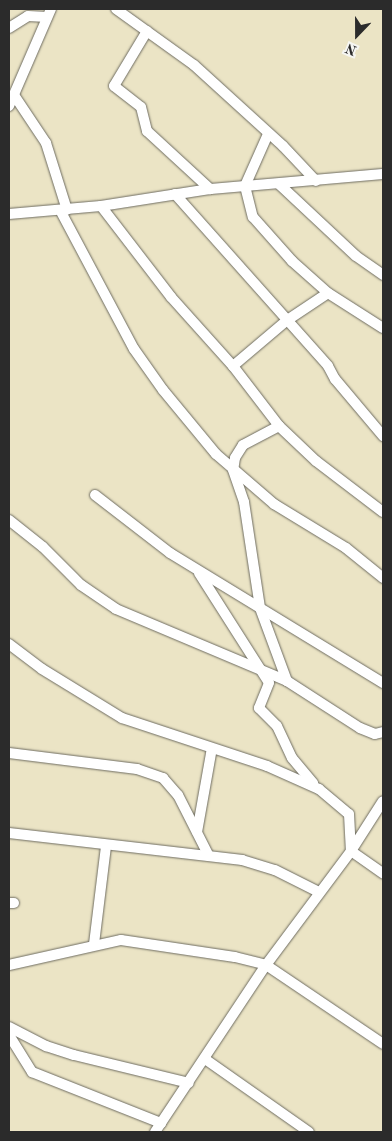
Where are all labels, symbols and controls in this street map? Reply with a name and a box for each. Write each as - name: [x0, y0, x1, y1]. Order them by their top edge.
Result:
- north arrow: [332, 10, 382, 60]
- text: N: [344, 40, 359, 57]

